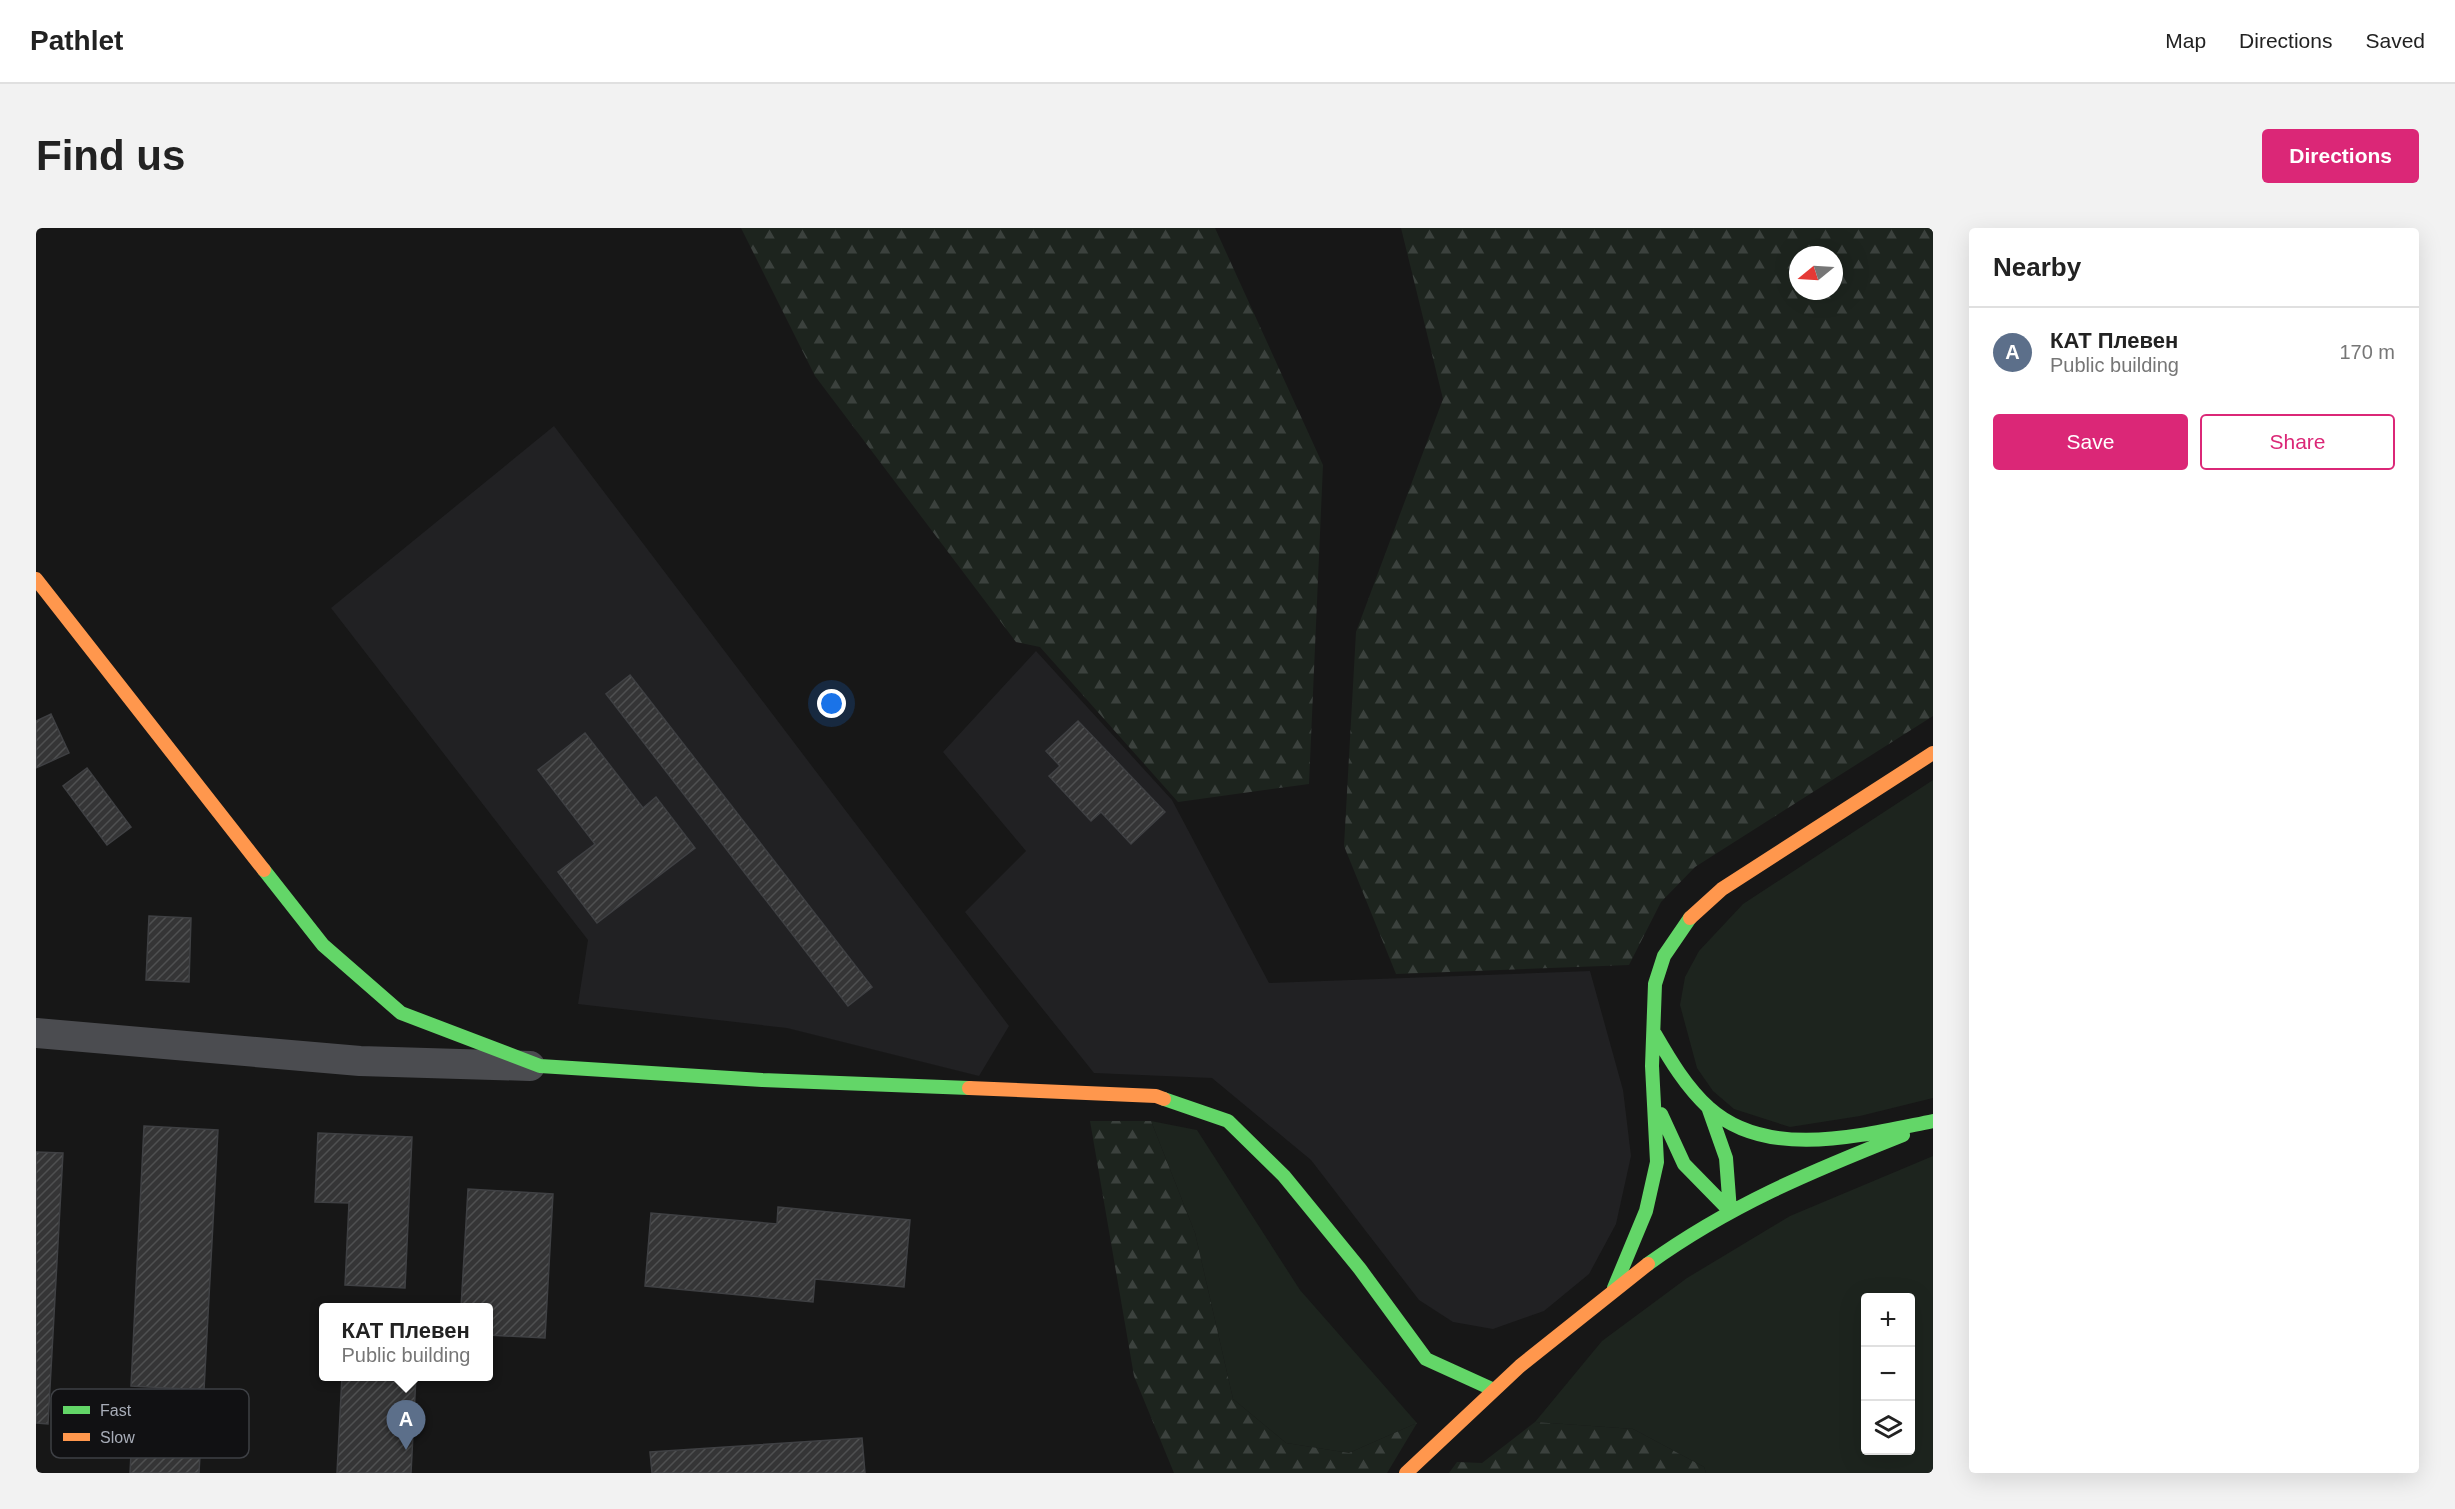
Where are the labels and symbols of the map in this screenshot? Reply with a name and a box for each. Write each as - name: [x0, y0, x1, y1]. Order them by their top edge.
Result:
- north arrow: [1789, 246, 1843, 300]
- your location: [817, 689, 846, 718]
- legend: [51, 1389, 249, 1458]
- pin: A: [386, 1400, 425, 1450]
- text: Fast: [100, 1402, 132, 1419]
- text: Slow: [100, 1429, 135, 1446]

